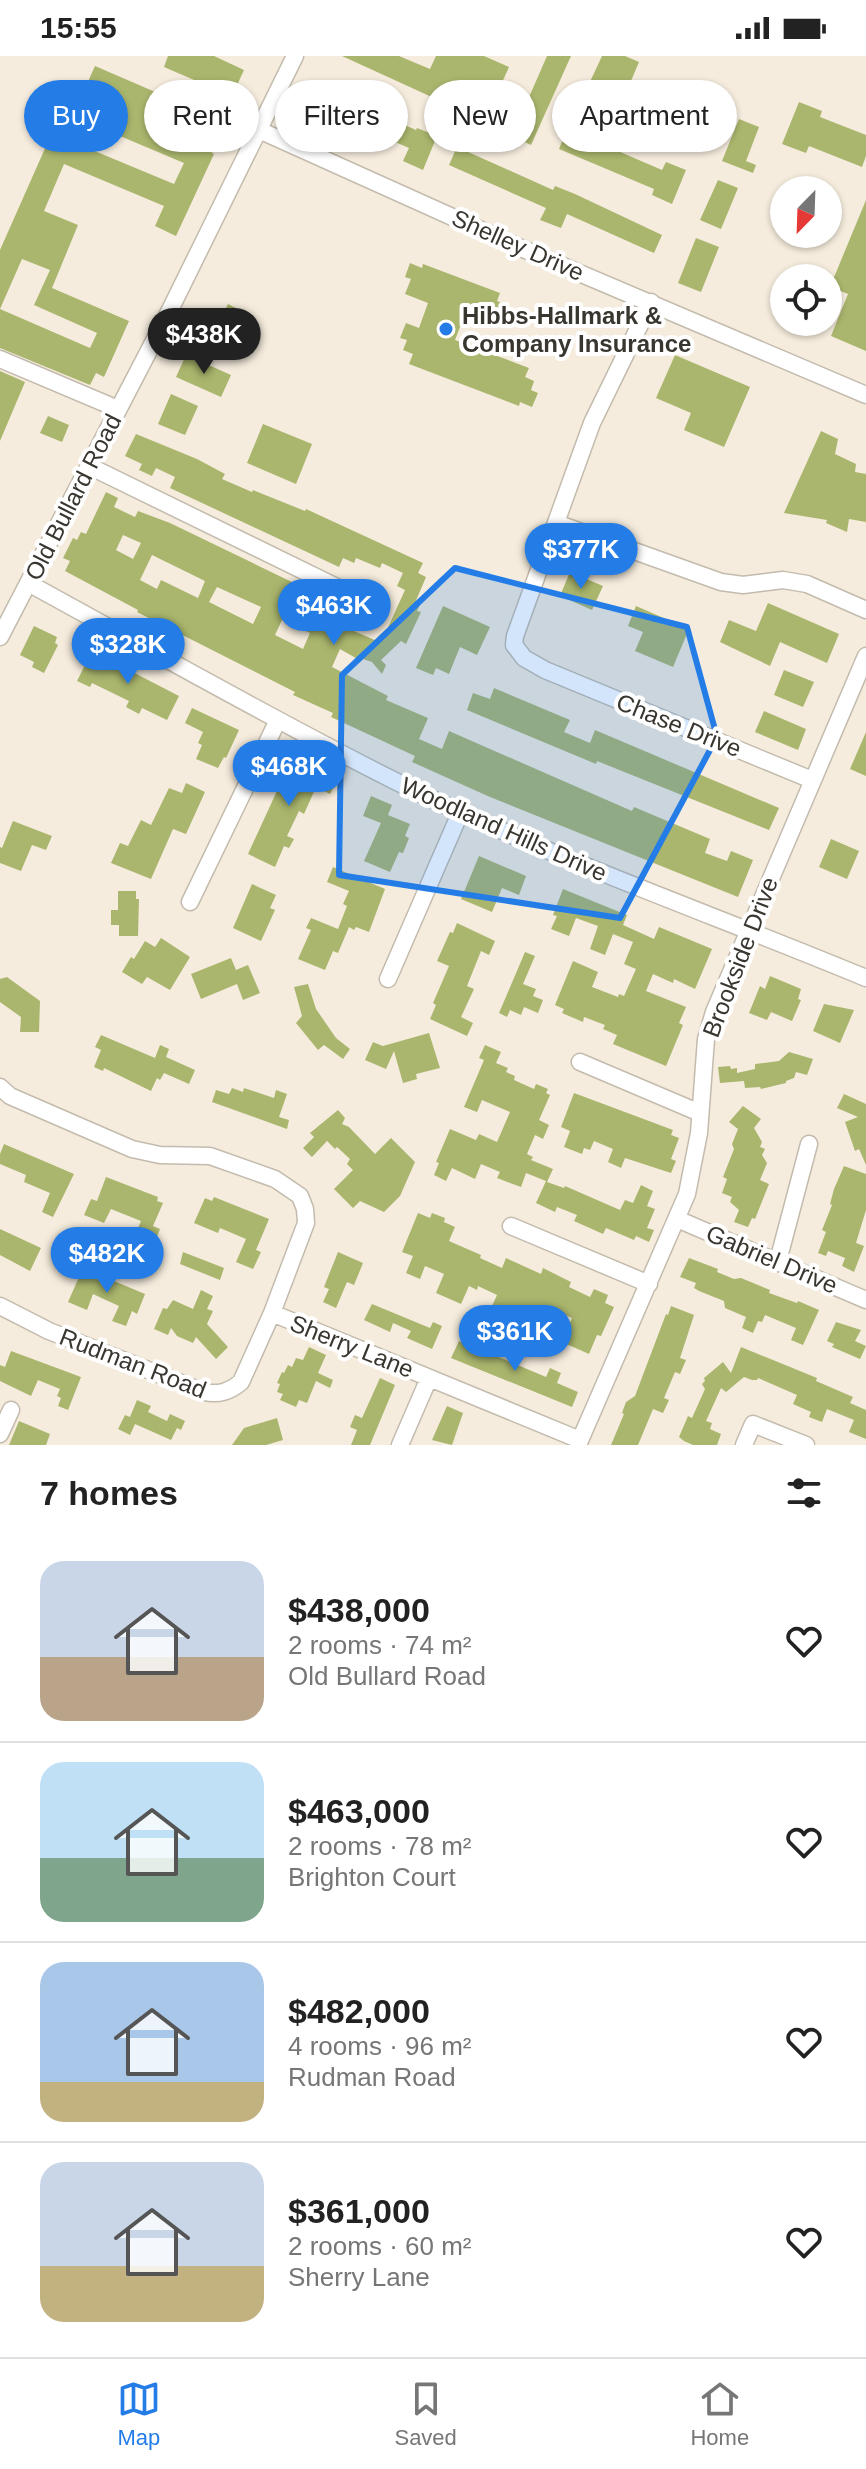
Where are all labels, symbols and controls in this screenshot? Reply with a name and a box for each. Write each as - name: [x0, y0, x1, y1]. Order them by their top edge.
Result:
- text: 15:55: [40, 11, 117, 44]
- chip: Buy: [24, 80, 128, 152]
- chip: Rent: [144, 80, 259, 152]
- chip: Filters: [275, 80, 408, 152]
- chip: New: [424, 80, 536, 152]
- chip: Apartment: [552, 80, 737, 152]
- north arrow: [770, 176, 842, 248]
- map controls: [770, 176, 842, 336]
- street label: Shelley Drive: [448, 204, 588, 286]
- button: locate: [770, 264, 842, 336]
- place label: Hibbs-Hallmark & Company Insurance: [462, 302, 691, 357]
- pin: $438K: [148, 308, 260, 376]
- text: $438K: [166, 319, 242, 349]
- marker: Hibbs-Hallmark & Company Insurance: [437, 320, 455, 338]
- street label: Old Bullard Road: [19, 409, 127, 585]
- pin: $377K: [525, 523, 637, 591]
- text: $377K: [543, 534, 619, 564]
- pin: $463K: [278, 579, 390, 647]
- text: $463K: [296, 590, 372, 620]
- pin: $328K: [72, 618, 184, 686]
- text: $328K: [90, 629, 166, 659]
- street label: Chase Drive: [613, 688, 745, 762]
- pin: $468K: [233, 740, 345, 808]
- text: $468K: [251, 751, 327, 781]
- street label: Woodland Hills Drive: [397, 771, 611, 887]
- street label: Brookside Drive: [697, 873, 783, 1041]
- street label: Gabriel Drive: [702, 1219, 842, 1299]
- pin: $482K: [51, 1227, 163, 1295]
- text: $482K: [69, 1238, 145, 1268]
- pin: $361K: [459, 1305, 571, 1373]
- street label: Sherry Lane: [286, 1309, 418, 1383]
- text: $361K: [477, 1316, 553, 1346]
- street label: Rudman Road: [56, 1323, 210, 1403]
- icon: filters: [782, 1471, 826, 1515]
- text: 7 homes: [40, 1474, 178, 1512]
- text: $438,000: [288, 1591, 430, 1629]
- icon: home: [104, 1593, 200, 1689]
- icon: heart: [782, 1619, 826, 1663]
- text: 2 rooms · 74 m²: [288, 1630, 472, 1660]
- text: Old Bullard Road: [288, 1661, 486, 1691]
- text: $463,000: [288, 1792, 430, 1830]
- icon: home: [104, 1794, 200, 1890]
- icon: heart: [782, 1820, 826, 1864]
- text: 2 rooms · 78 m²: [288, 1831, 472, 1861]
- text: Brighton Court: [288, 1862, 456, 1892]
- text: $482,000: [288, 1992, 430, 2030]
- icon: home: [104, 1994, 200, 2090]
- icon: heart: [782, 2020, 826, 2064]
- text: 4 rooms · 96 m²: [288, 2031, 472, 2061]
- text: Rudman Road: [288, 2062, 456, 2092]
- text: $361,000: [288, 2192, 430, 2230]
- icon: home: [104, 2194, 200, 2290]
- icon: heart: [782, 2220, 826, 2264]
- text: 2 rooms · 60 m²: [288, 2231, 472, 2261]
- text: Sherry Lane: [288, 2262, 430, 2292]
- tab: Map: [117, 2377, 161, 2451]
- tab: Saved: [394, 2377, 457, 2451]
- tab: Home: [690, 2377, 749, 2451]

